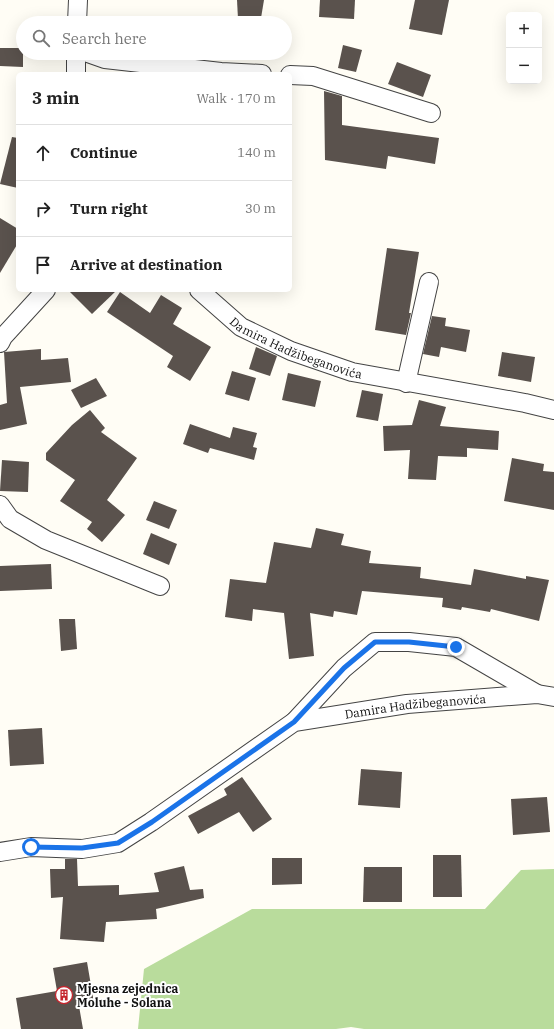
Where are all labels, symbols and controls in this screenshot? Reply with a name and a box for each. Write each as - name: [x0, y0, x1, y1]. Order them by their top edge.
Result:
- map controls: [506, 12, 542, 84]
- button: +: [506, 12, 542, 48]
- search box: [16, 16, 292, 60]
- icon: search: [30, 27, 52, 49]
- text: Search here: [62, 29, 147, 48]
- button: −: [506, 48, 542, 84]
- text: 3 min: [32, 87, 80, 109]
- text: Walk · 170 m: [197, 90, 276, 107]
- icon: ahead: [32, 142, 54, 164]
- text: Continue: [70, 143, 137, 162]
- text: 140 m: [237, 144, 276, 161]
- icon: right: [32, 198, 54, 220]
- text: Turn right: [70, 199, 148, 218]
- text: 30 m: [245, 200, 276, 217]
- icon: arrive: [32, 254, 54, 276]
- text: Arrive at destination: [70, 255, 222, 274]
- street label: Damira Hadžibeganovića: [227, 313, 364, 381]
- route end: [447, 638, 465, 656]
- street label: Damira Hadžibeganovića: [344, 690, 487, 721]
- route start: [22, 838, 40, 856]
- place label: Mjesna zejednica Moluhe - Solana: [77, 981, 179, 1010]
- building icon: Mjesna zejednica Moluhe - Solana: [54, 985, 74, 1005]

